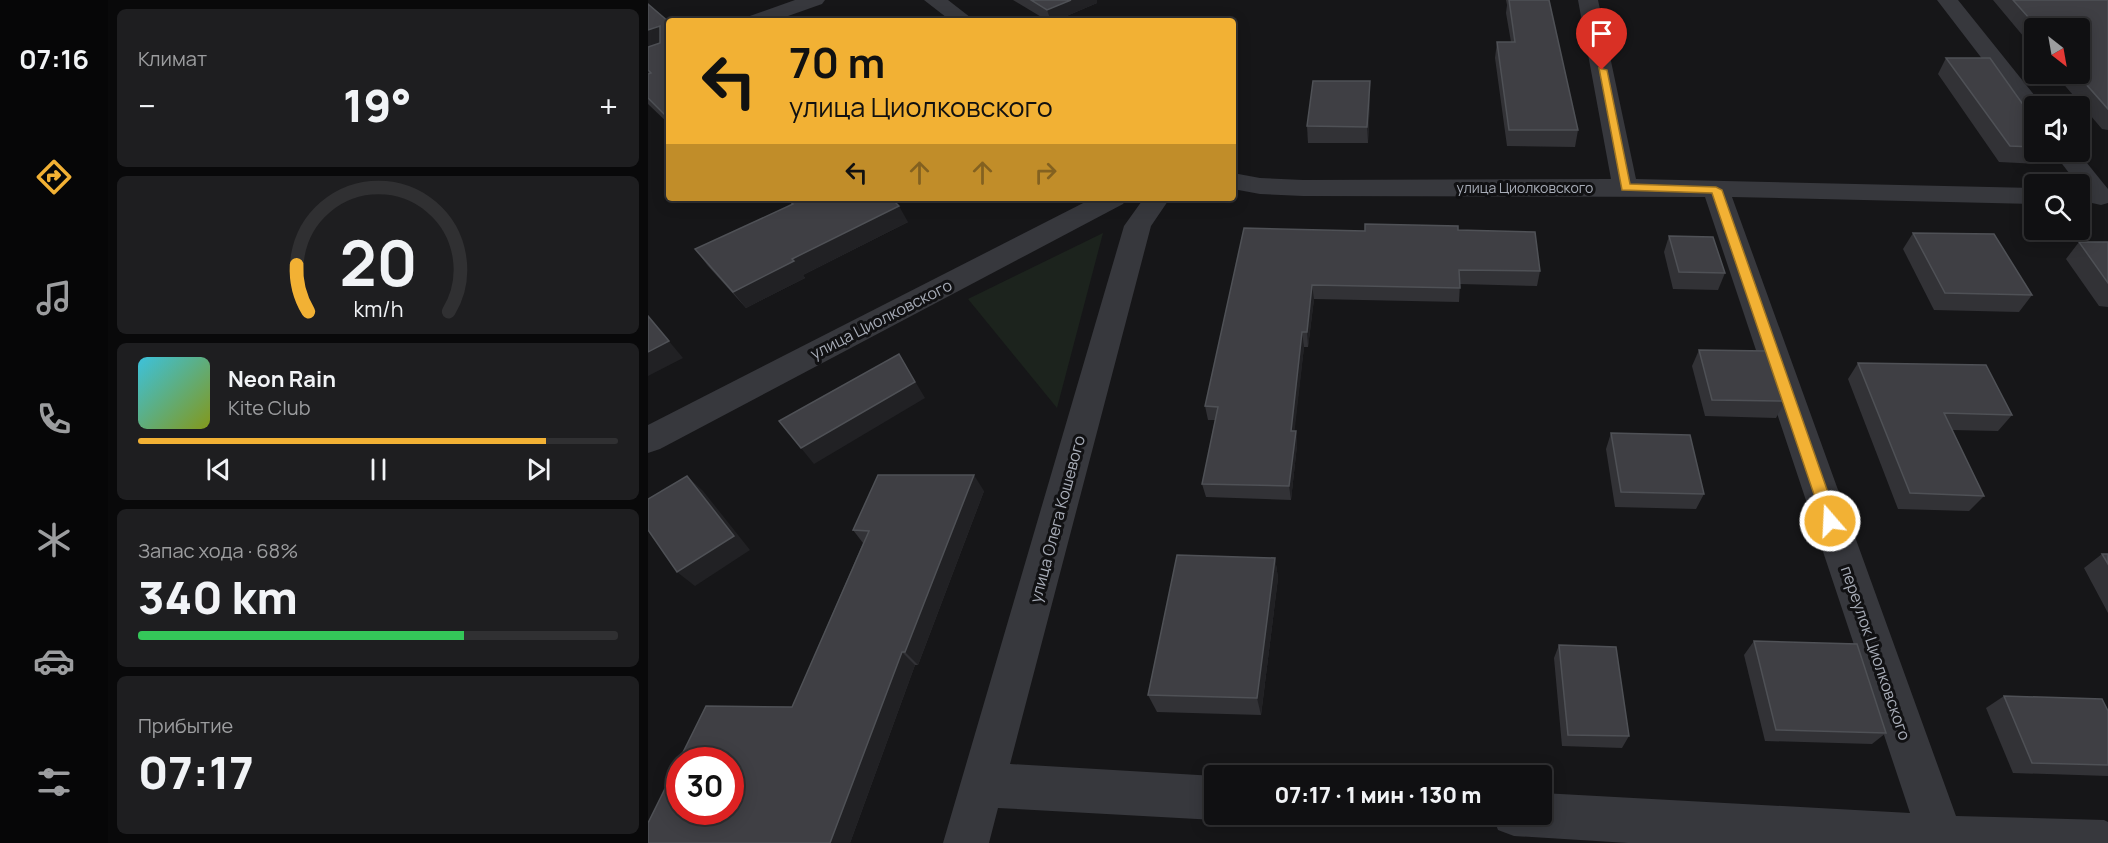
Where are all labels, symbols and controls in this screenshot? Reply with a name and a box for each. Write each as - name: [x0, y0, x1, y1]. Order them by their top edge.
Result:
- pin: [1576, 8, 1627, 70]
- icon: arrive: [1585, 17, 1618, 50]
- north arrow: [2024, 18, 2090, 84]
- map controls: [2024, 18, 2090, 240]
- text: 70 m: [789, 33, 885, 91]
- text: 07:16: [19, 40, 89, 77]
- icon: left: [690, 42, 768, 120]
- text: Климат: [138, 45, 207, 72]
- text: 19°: [343, 74, 412, 136]
- text: −: [138, 83, 156, 128]
- text: +: [599, 83, 618, 128]
- text: улица Циолковского: [789, 88, 1053, 125]
- button: sound: [2024, 96, 2090, 162]
- icon: directions: [33, 156, 75, 198]
- icon: left: [840, 156, 873, 189]
- icon: ahead: [903, 156, 936, 189]
- icon: ahead: [966, 156, 999, 189]
- icon: right: [1029, 156, 1062, 189]
- button: search: [2024, 174, 2090, 240]
- street label: улица Циолковского: [1457, 178, 1593, 197]
- text: 20: [339, 219, 417, 305]
- street label: улица Циолковского: [806, 274, 956, 364]
- icon: music: [33, 277, 75, 319]
- text: km/h: [353, 294, 403, 323]
- text: Neon Rain: [228, 364, 336, 394]
- text: Kite Club: [228, 394, 311, 421]
- icon: phone: [33, 398, 75, 440]
- street label: улица Олега Кошевого: [1024, 433, 1090, 605]
- icon: previous: [202, 453, 235, 486]
- icon: pause: [362, 453, 395, 486]
- icon: next: [522, 453, 555, 486]
- position arrow: [1798, 489, 1862, 553]
- icon: climate: [33, 519, 75, 561]
- text: Запас хода · 68%: [138, 537, 298, 564]
- street label: переулок Циолковского: [1836, 563, 1916, 743]
- text: 340 km: [138, 566, 298, 628]
- icon: car: [33, 640, 75, 682]
- text: Прибытие: [138, 712, 233, 739]
- text: 07:17: [138, 741, 254, 803]
- speed limit sign: 30: [666, 747, 744, 825]
- icon: filters: [33, 761, 75, 803]
- text: 07:17 · 1 мин · 130 m: [1274, 780, 1482, 810]

